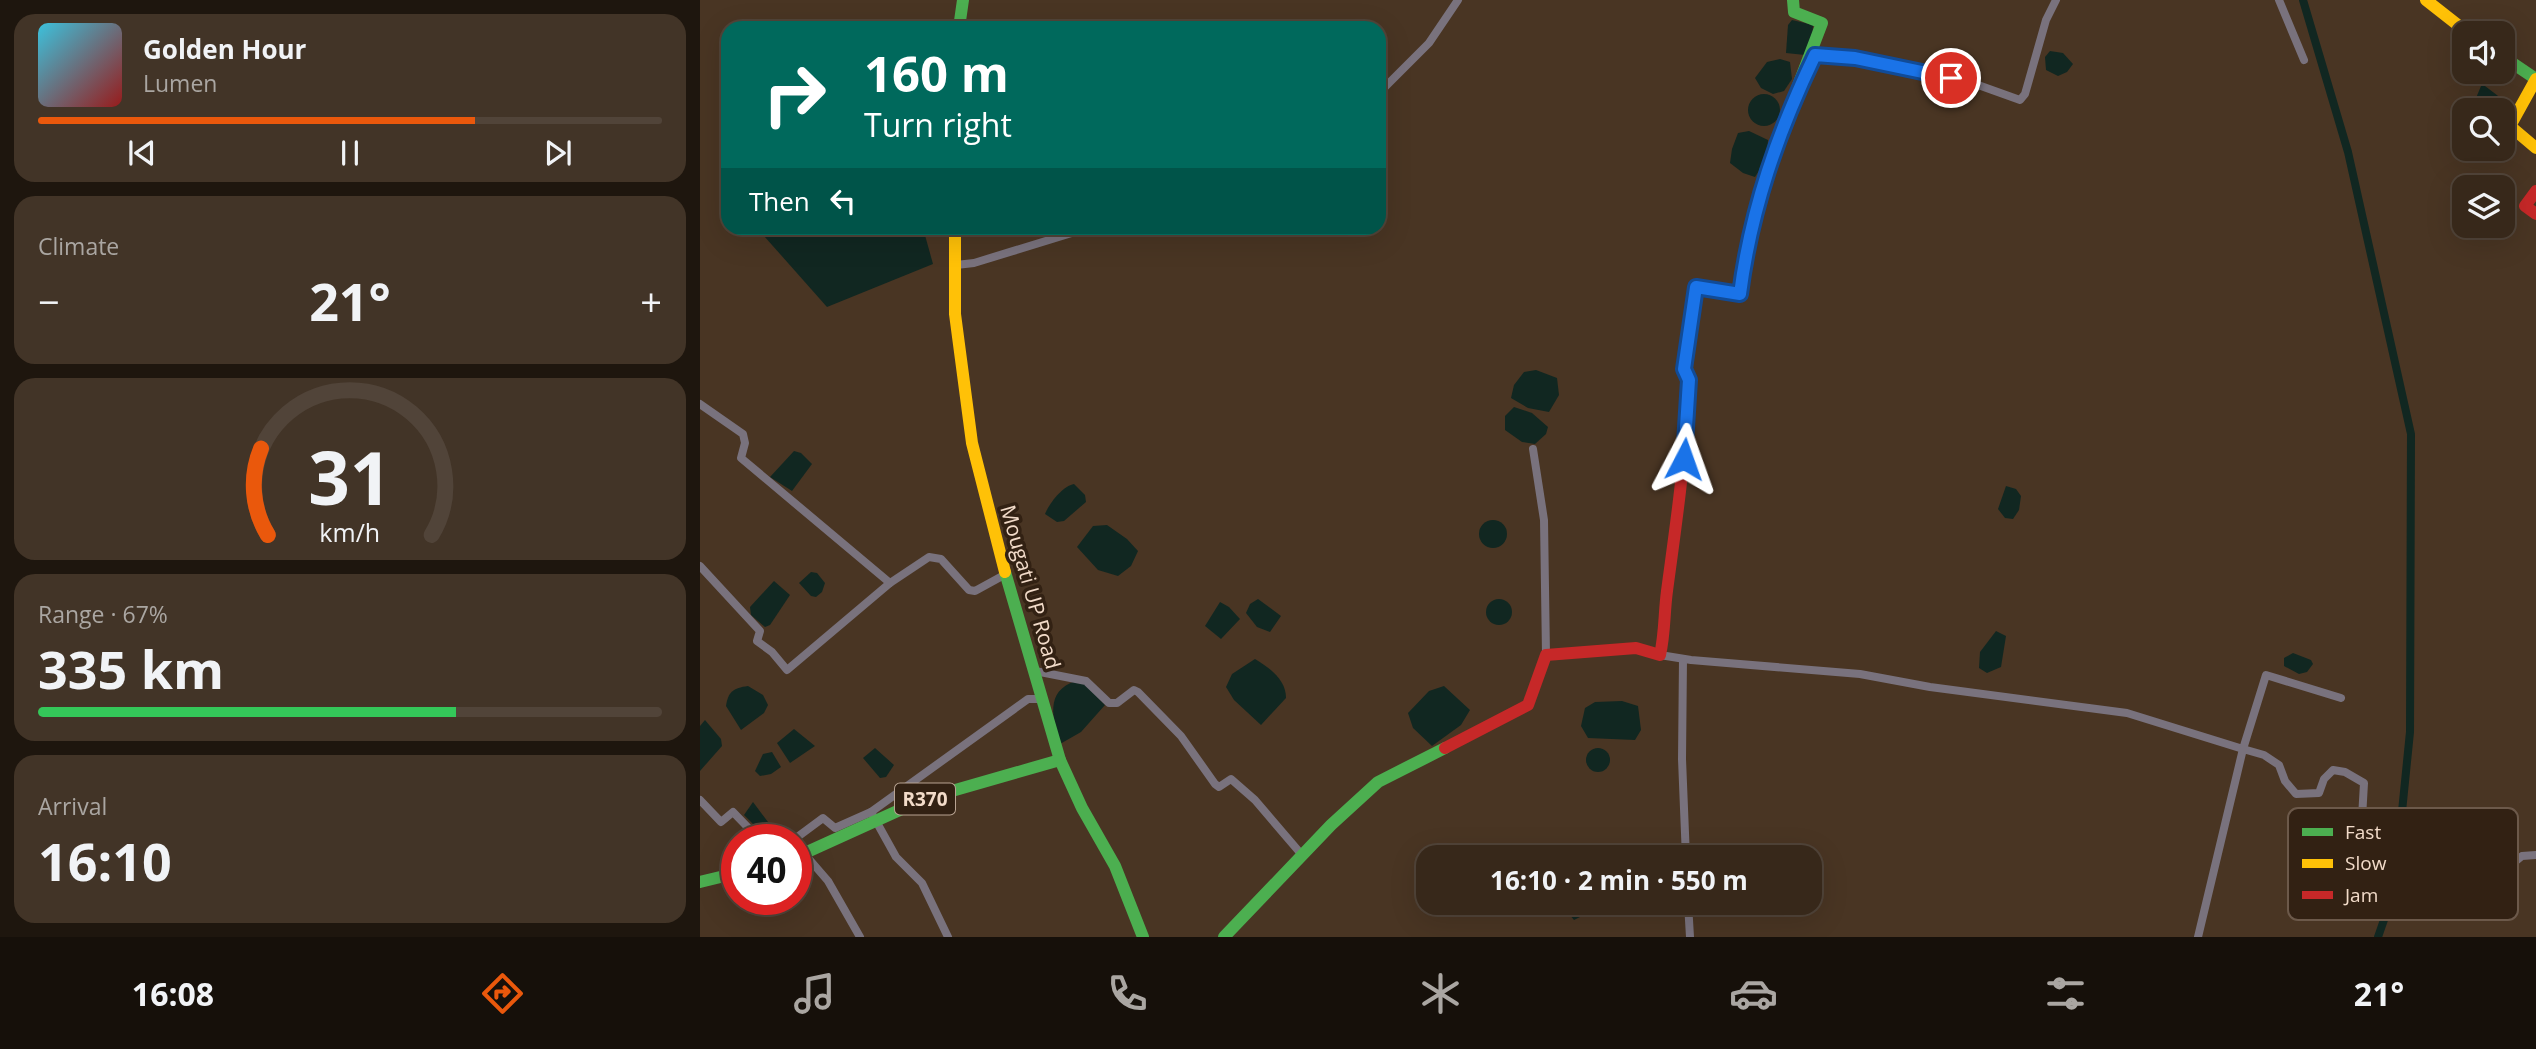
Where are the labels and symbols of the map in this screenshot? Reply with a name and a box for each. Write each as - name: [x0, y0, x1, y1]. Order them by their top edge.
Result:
- pin: [1921, 48, 1981, 108]
- position arrow: [1647, 422, 1721, 496]
- street label: Mougati UP Road: [994, 502, 1068, 672]
- road number: R370: [895, 784, 955, 814]
- legend: [2288, 808, 2518, 920]
- text: Fast: [2345, 819, 2381, 845]
- speed limit sign: 40: [721, 824, 812, 915]
- text: Slow: [2345, 850, 2387, 876]
- text: Jam: [2343, 882, 2378, 908]

